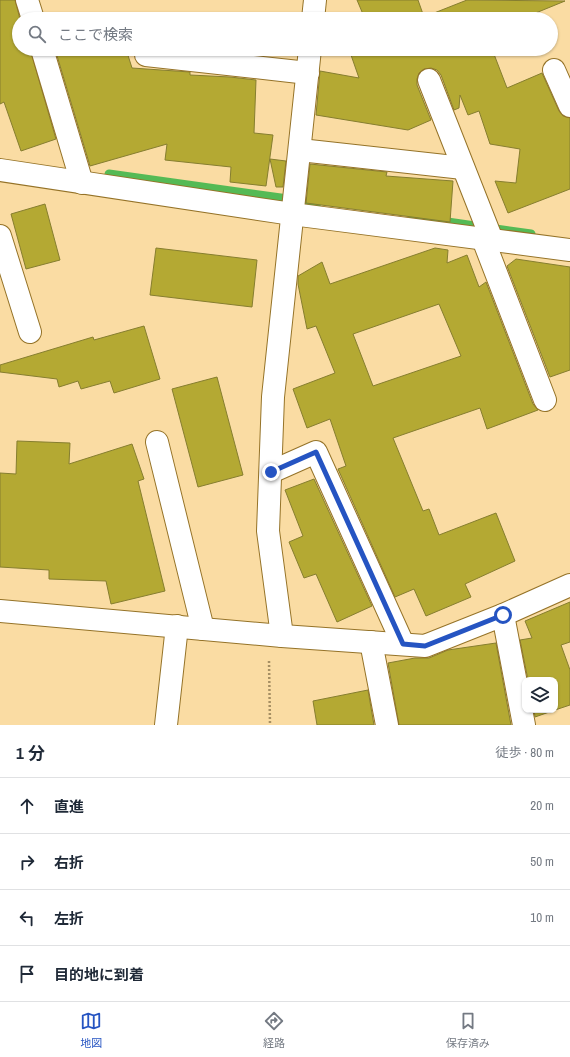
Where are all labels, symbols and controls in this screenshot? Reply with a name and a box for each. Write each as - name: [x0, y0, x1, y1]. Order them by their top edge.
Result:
- search box: [12, 12, 558, 56]
- icon: search: [26, 23, 48, 45]
- text: ここで検索: [58, 24, 133, 45]
- route end: [262, 463, 280, 481]
- route start: [494, 606, 512, 624]
- map controls: [522, 677, 558, 713]
- button: layers: [522, 677, 558, 713]
- text: 1 分: [16, 741, 45, 764]
- text: 徒歩 · 80 m: [495, 744, 554, 761]
- icon: ahead: [16, 795, 38, 817]
- text: 直進: [54, 796, 84, 817]
- text: 20 m: [530, 797, 554, 814]
- icon: right: [16, 851, 38, 873]
- text: 右折: [54, 852, 84, 873]
- text: 50 m: [530, 853, 554, 870]
- icon: left: [16, 907, 38, 929]
- text: 左折: [54, 908, 84, 929]
- text: 10 m: [530, 909, 554, 926]
- icon: arrive: [16, 963, 38, 985]
- text: 目的地に到着: [54, 964, 144, 985]
- tab: 地図: [80, 1010, 102, 1050]
- tab: 経路: [263, 1010, 285, 1050]
- tab: 保存済み: [446, 1010, 490, 1050]

